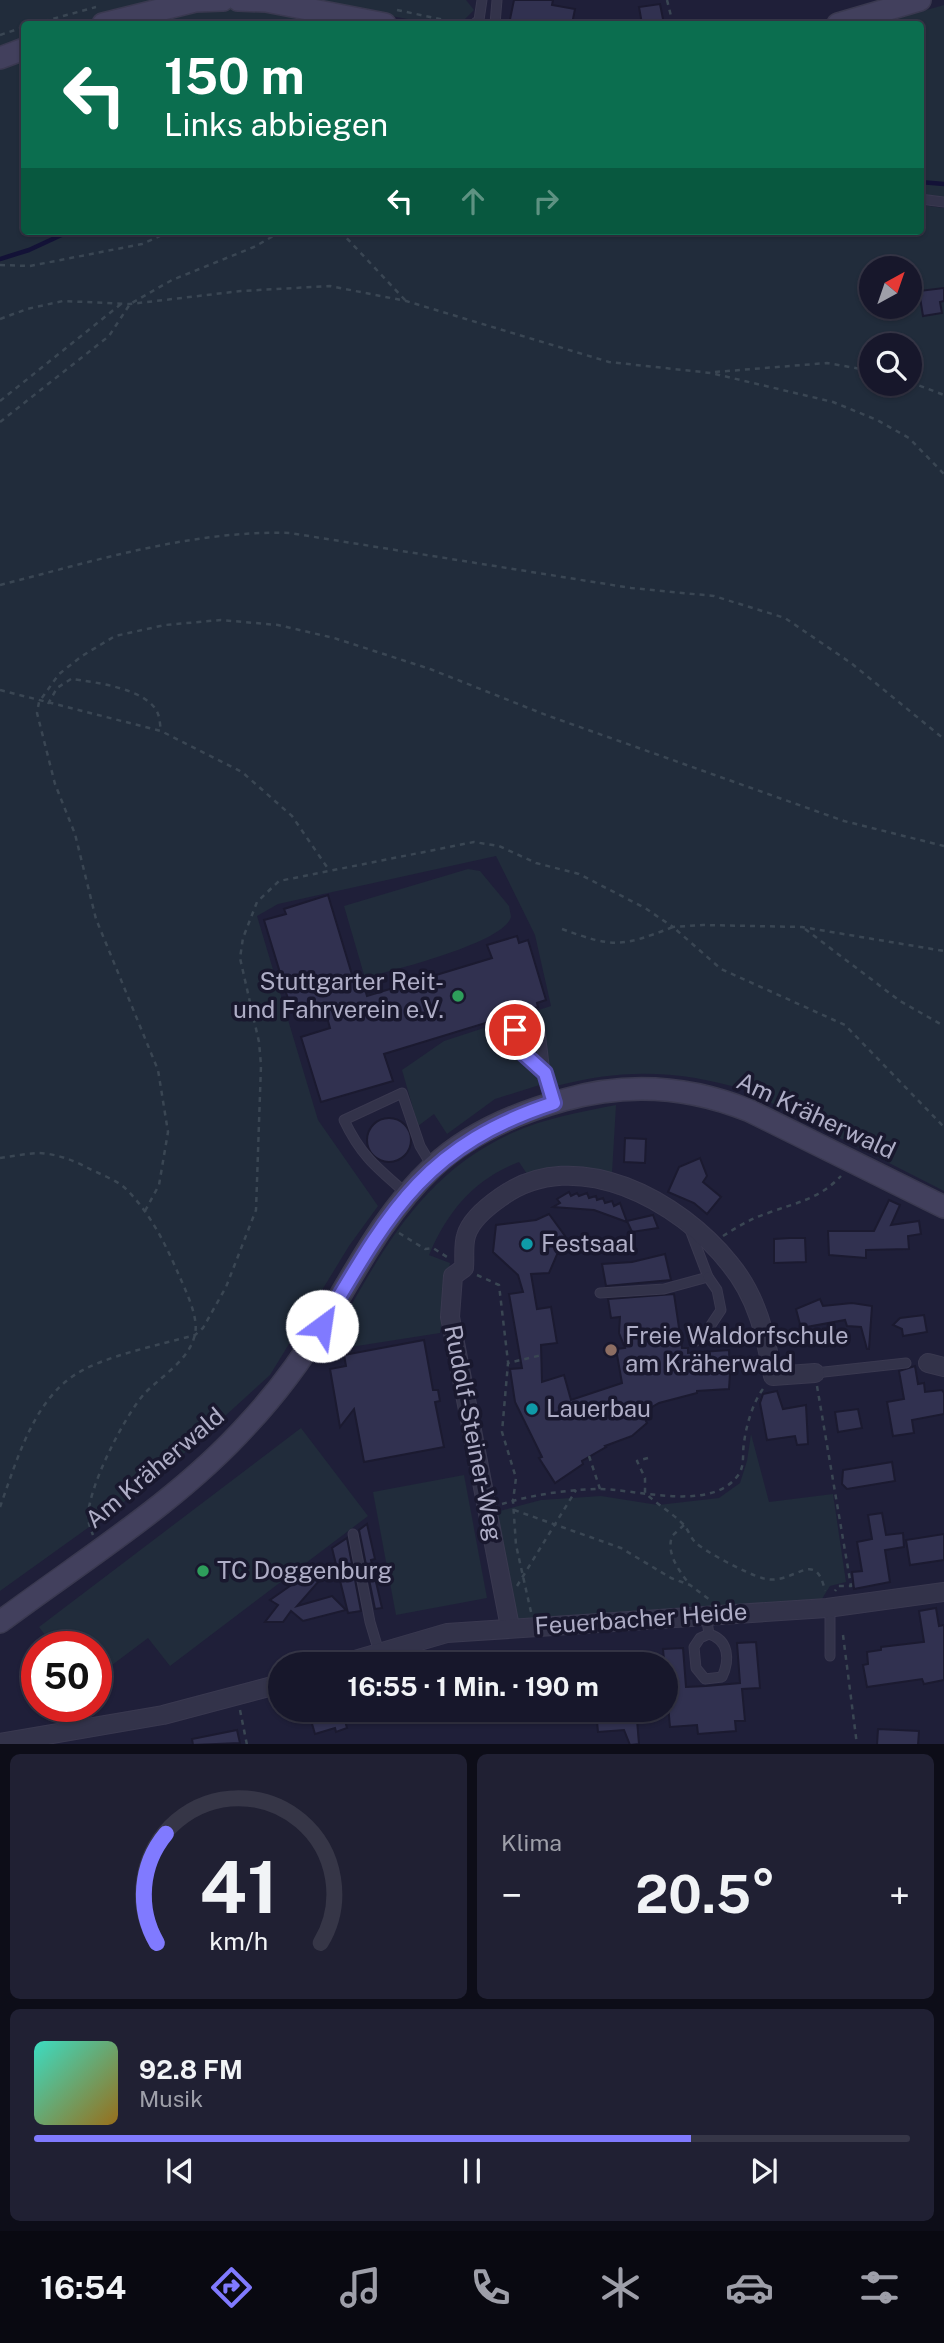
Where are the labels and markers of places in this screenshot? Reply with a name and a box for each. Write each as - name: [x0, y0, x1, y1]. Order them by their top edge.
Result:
- place label: Stuttgarter Reit- und Fahrverein e.V.: [233, 967, 444, 1023]
- marker: Stuttgarter Reit- und Fahrverein e.V.: [450, 988, 466, 1004]
- pin: [485, 1000, 545, 1060]
- place label: Festsaal: [541, 1229, 636, 1257]
- marker: Festsaal: [519, 1236, 535, 1252]
- place label: Freie Waldorfschule am Kräherwald: [625, 1321, 849, 1377]
- marker: Freie Waldorfschule am Kräherwald: [603, 1342, 619, 1358]
- place label: Lauerbau: [546, 1394, 651, 1422]
- marker: Lauerbau: [524, 1401, 540, 1417]
- place label: TC Doggenburg: [217, 1556, 392, 1584]
- marker: TC Doggenburg: [195, 1563, 211, 1579]

